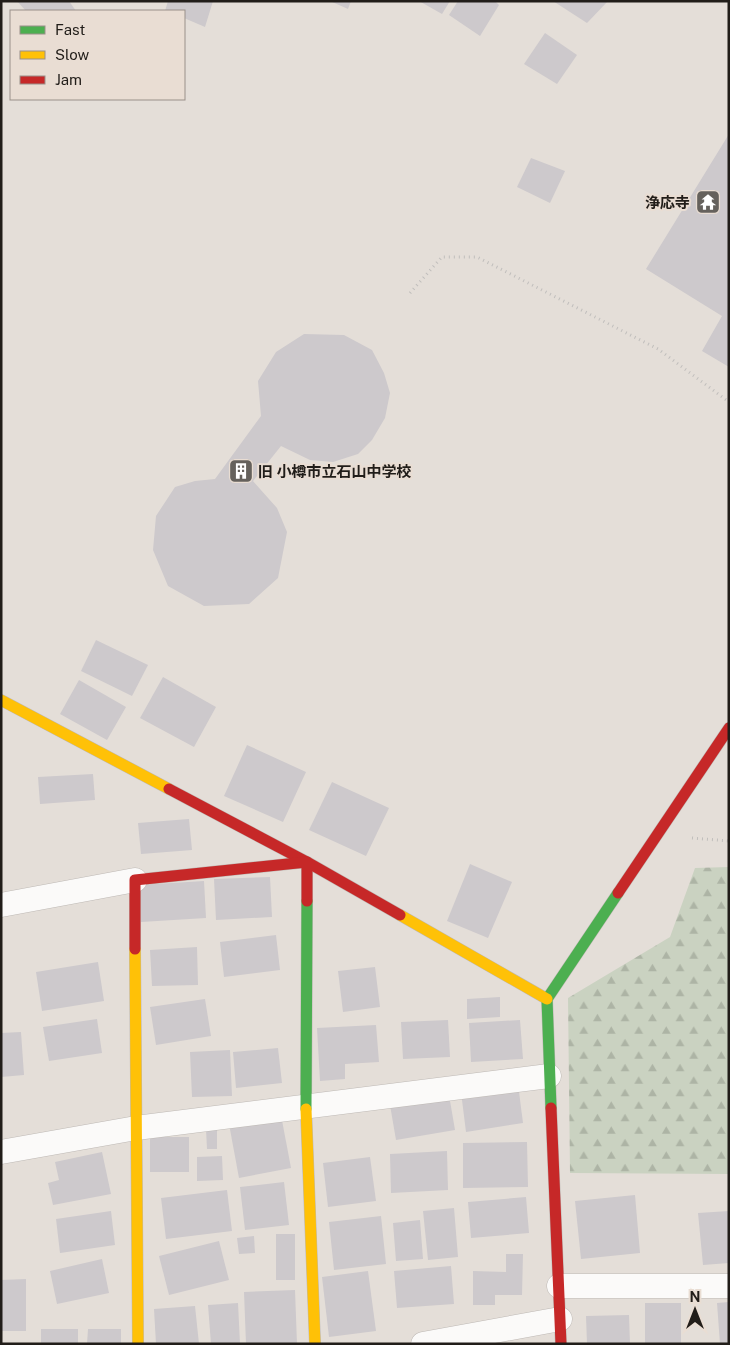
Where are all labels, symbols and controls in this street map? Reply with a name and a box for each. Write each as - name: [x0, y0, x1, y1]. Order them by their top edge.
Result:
- legend: [10, 10, 185, 100]
- text: Fast: [55, 21, 85, 38]
- text: Slow: [55, 46, 90, 63]
- text: Jam: [55, 71, 82, 88]
- temple icon: 浄応寺: [695, 189, 721, 215]
- place label: 浄応寺: [645, 194, 690, 211]
- building icon: 旧 小樽市立石山中学校: [228, 458, 254, 484]
- place label: 旧 小樽市立石山中学校: [258, 463, 411, 480]
- north arrow: [670, 1285, 720, 1335]
- text: N: [690, 1289, 700, 1305]

